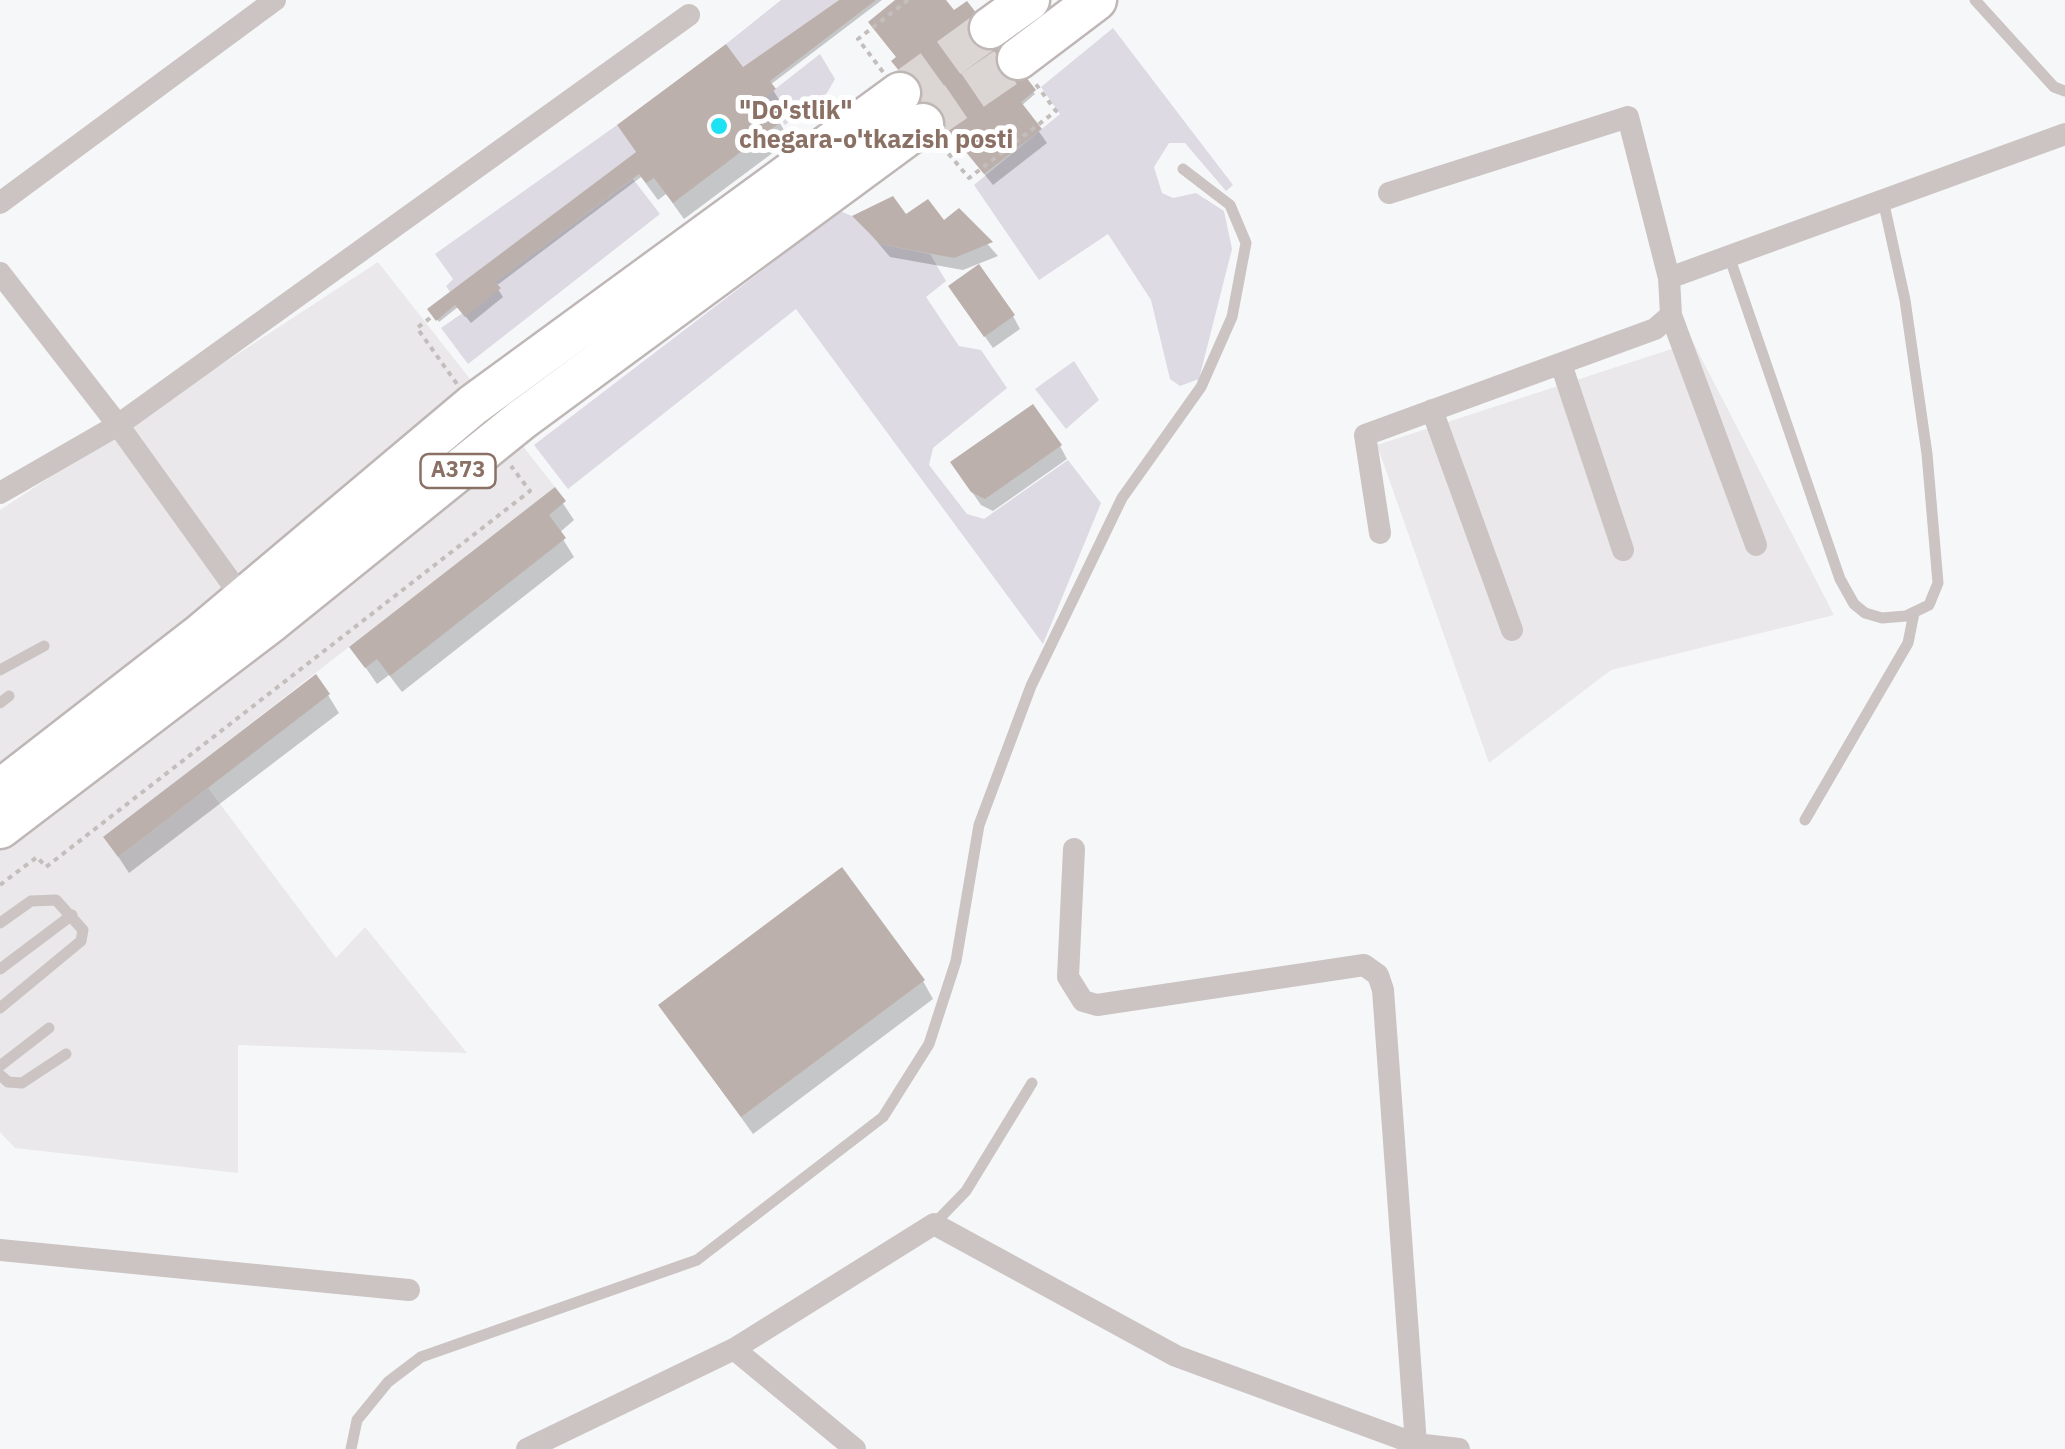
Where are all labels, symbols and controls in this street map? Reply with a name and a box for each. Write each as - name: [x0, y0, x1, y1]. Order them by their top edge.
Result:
- place label: "Do'stlik" chegara-o'tkazish posti: [739, 97, 1013, 156]
- marker: "Do'stlik" chegara-o'tkazish posti: [708, 115, 730, 137]
- road number: A373: [420, 454, 496, 488]

